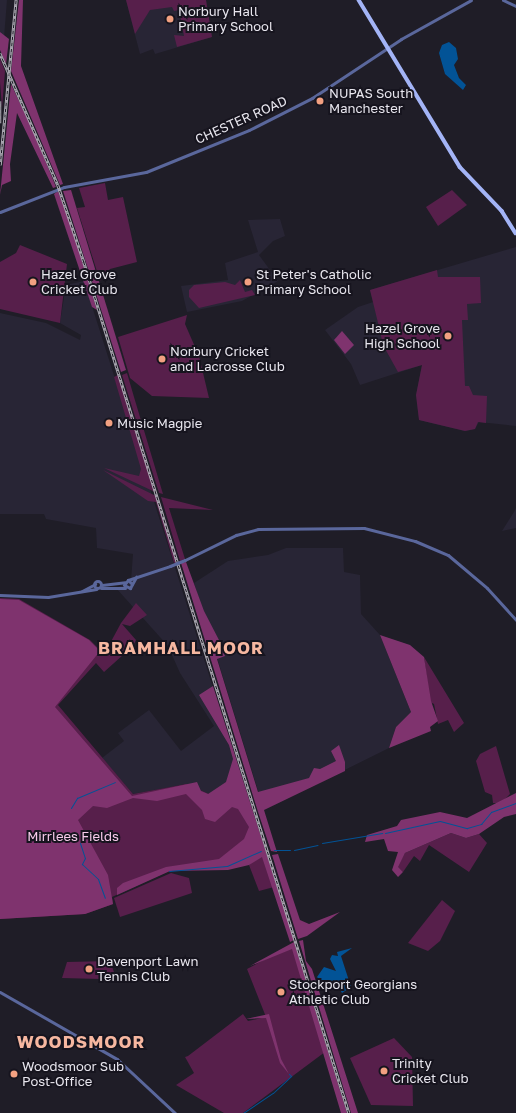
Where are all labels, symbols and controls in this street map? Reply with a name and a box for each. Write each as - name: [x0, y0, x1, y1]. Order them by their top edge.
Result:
- place label: Norbury Hall Primary School: [178, 4, 273, 35]
- marker: Norbury Hall Primary School: [165, 14, 175, 24]
- place label: NUPAS South Manchester: [329, 86, 413, 117]
- street label: CHESTER ROAD: [193, 93, 289, 147]
- marker: NUPAS South Manchester: [314, 95, 326, 107]
- place label: Hazel Grove Cricket Club: [41, 267, 117, 298]
- place label: St Peter's Catholic Primary School: [256, 267, 372, 298]
- marker: Hazel Grove Cricket Club: [28, 277, 38, 287]
- marker: St Peter's Catholic Primary School: [243, 277, 253, 287]
- place label: Hazel Grove High School: [364, 321, 440, 352]
- marker: Hazel Grove High School: [443, 331, 453, 341]
- place label: Norbury Cricket and Lacrosse Club: [170, 344, 285, 375]
- marker: Norbury Cricket and Lacrosse Club: [157, 354, 167, 364]
- place label: Music Magpie: [117, 415, 202, 431]
- marker: Music Magpie: [104, 418, 114, 428]
- district label: BRAMHALL MOOR: [98, 638, 264, 658]
- park label: Mirrlees Fields: [27, 828, 119, 844]
- place label: Davenport Lawn Tennis Club: [97, 954, 199, 985]
- marker: Davenport Lawn Tennis Club: [84, 964, 94, 974]
- place label: Stockport Georgians Athletic Club: [289, 977, 417, 1008]
- marker: Stockport Georgians Athletic Club: [276, 987, 286, 997]
- district label: WOODSMOOR: [17, 1032, 145, 1052]
- place label: Trinity Cricket Club: [392, 1056, 468, 1087]
- place label: Woodsmoor Sub Post-Office: [22, 1059, 124, 1090]
- marker: Trinity Cricket Club: [379, 1066, 389, 1076]
- marker: Woodsmoor Sub Post-Office: [9, 1069, 19, 1079]

